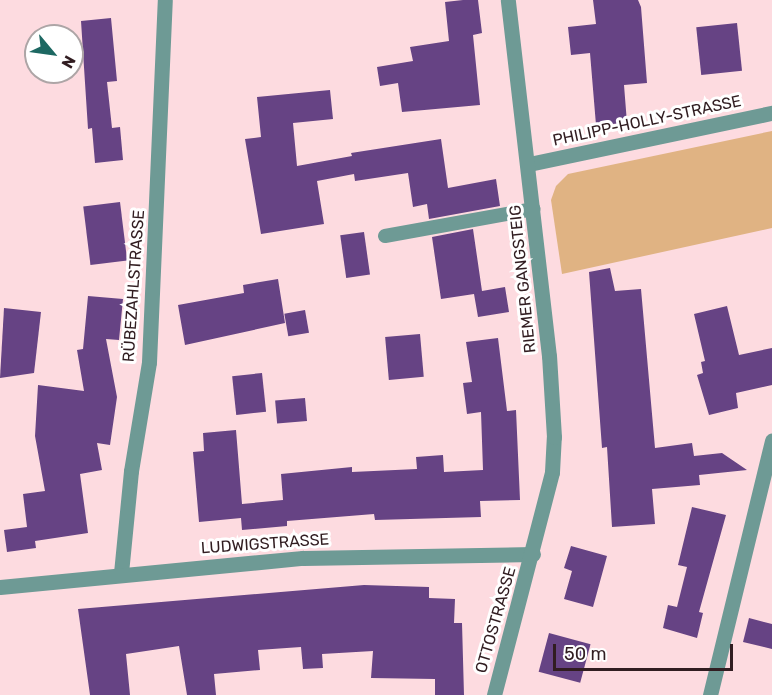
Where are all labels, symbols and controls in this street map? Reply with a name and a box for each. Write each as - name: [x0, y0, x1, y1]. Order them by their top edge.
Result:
- north arrow: [24, 24, 84, 84]
- text: N: [57, 52, 80, 72]
- street label: PHILIPP-HOLLY-STRASSE: [551, 92, 743, 150]
- street label: RIEMER GANGSTEIG: [506, 204, 540, 354]
- street label: RÜBEZAHLSTRASSE: [119, 209, 149, 363]
- street label: LUDWIGSTRASSE: [200, 530, 330, 558]
- street label: OTTOSTRASSE: [472, 565, 520, 675]
- scale bar: [556, 632, 736, 670]
- text: 50 m: [564, 643, 607, 665]

